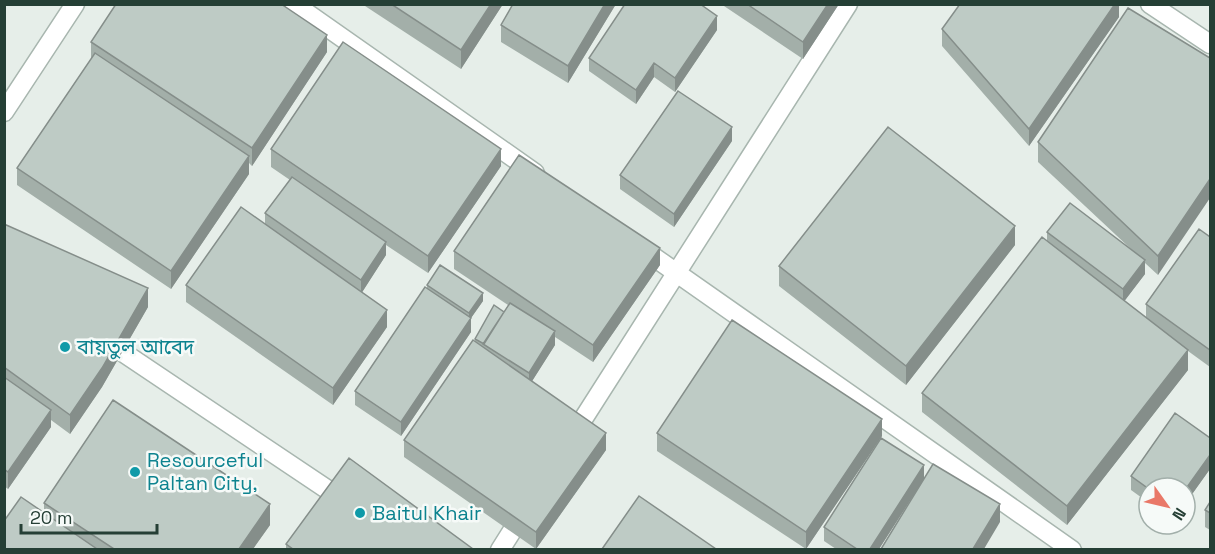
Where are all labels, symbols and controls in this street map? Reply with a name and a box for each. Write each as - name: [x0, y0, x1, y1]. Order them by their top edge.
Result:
- place label: বায়তুল আবেদ: [76, 334, 195, 360]
- marker: বায়তুল আবেদ: [58, 340, 72, 354]
- place label: Resourceful Paltan City,: [147, 447, 263, 496]
- marker: Resourceful Paltan City,: [128, 465, 142, 479]
- north arrow: [1137, 476, 1197, 536]
- scale bar: [21, 497, 158, 535]
- place label: Baitul Khair: [372, 500, 482, 526]
- text: N: [1167, 504, 1191, 524]
- text: 20 m: [30, 506, 73, 529]
- marker: Baitul Khair: [353, 506, 367, 520]

